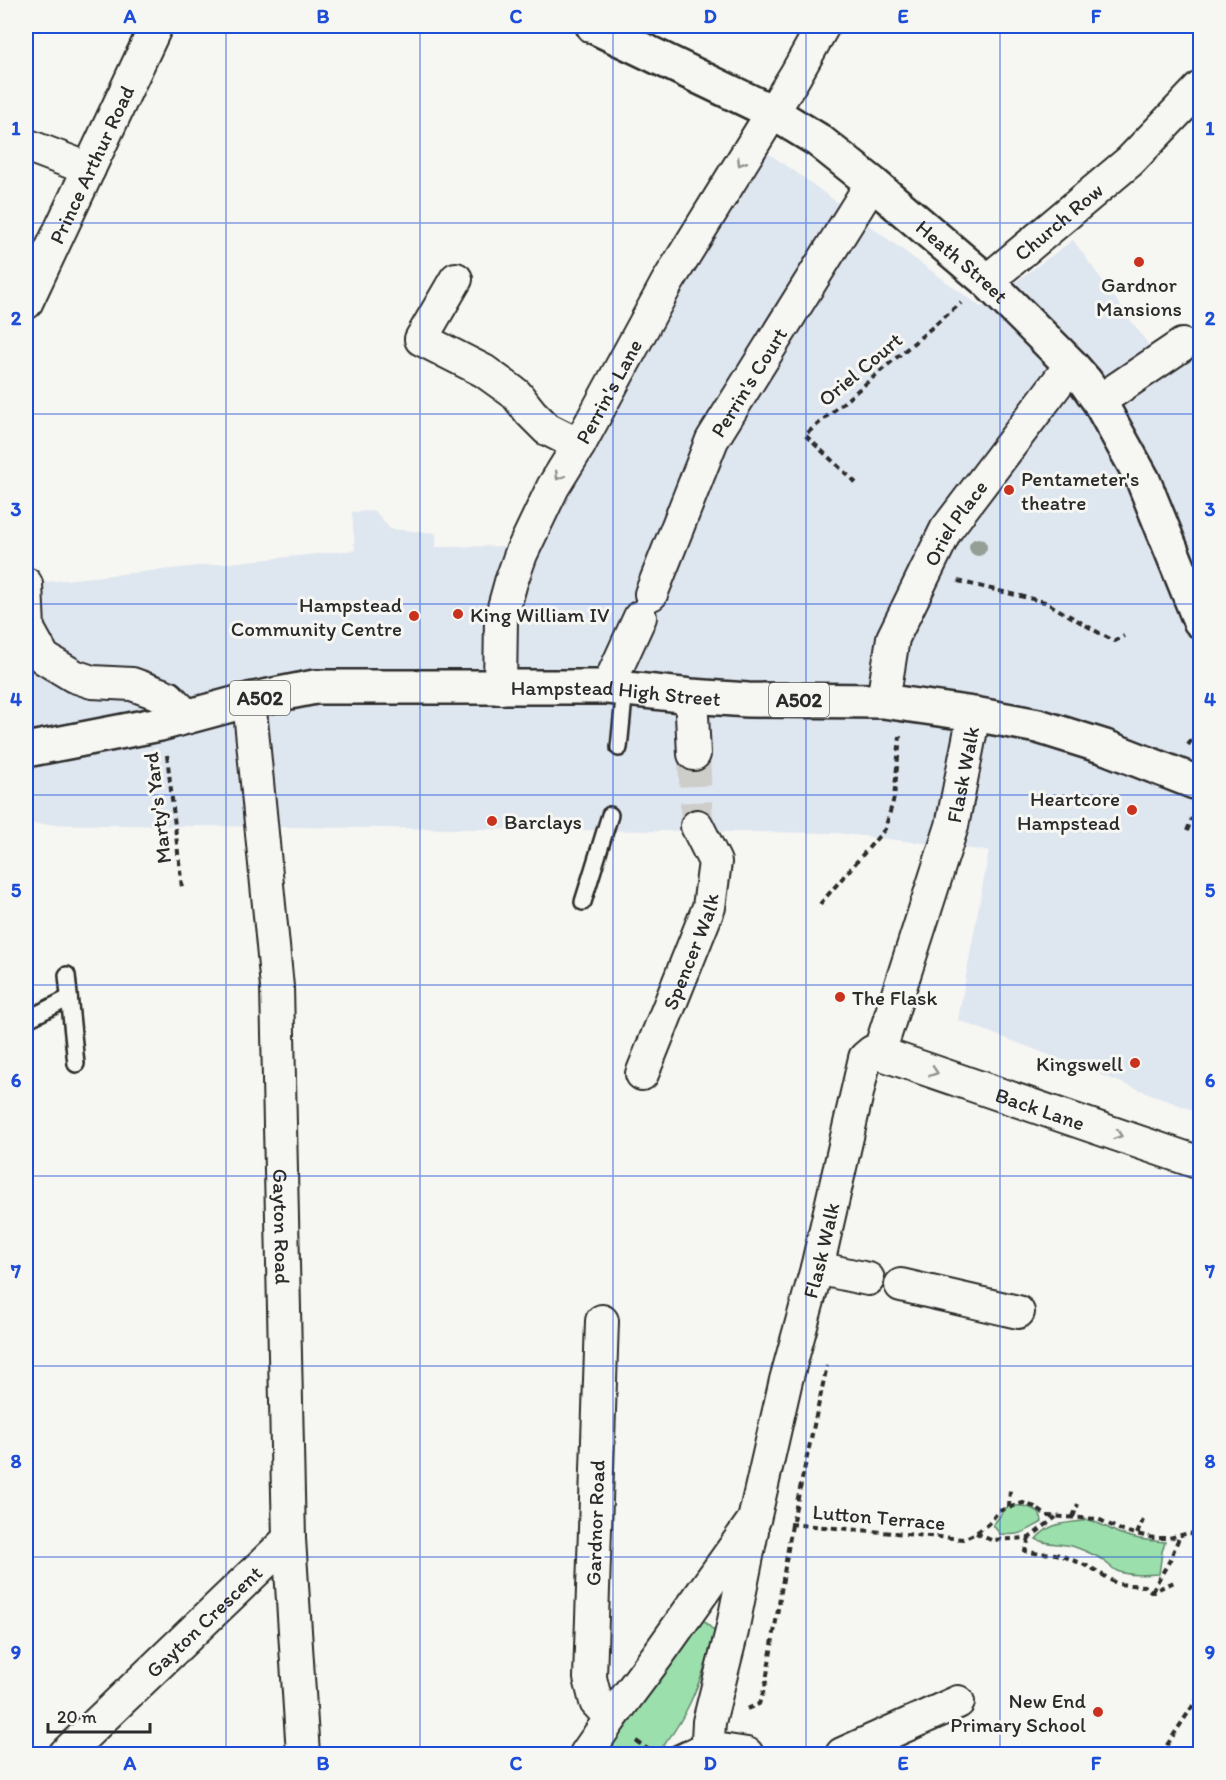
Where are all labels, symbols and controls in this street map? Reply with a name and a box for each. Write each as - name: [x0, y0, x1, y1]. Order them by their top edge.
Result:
- text: A: [123, 4, 137, 28]
- text: B: [317, 4, 330, 28]
- text: C: [510, 4, 523, 28]
- text: D: [703, 4, 717, 28]
- text: E: [897, 4, 909, 28]
- text: F: [1091, 4, 1102, 28]
- street label: Prince Arthur Road: [43, 81, 139, 248]
- text: 1: [11, 116, 21, 140]
- text: 1: [1205, 116, 1215, 140]
- one-way arrow: [737, 156, 749, 166]
- street label: Church Row: [1009, 177, 1108, 265]
- street label: Heath Street: [911, 214, 1014, 308]
- marker: Gardnor Mansions: [1132, 255, 1146, 269]
- place label: Gardnor Mansions: [1096, 272, 1182, 321]
- text: 2: [11, 306, 22, 330]
- text: 2: [1205, 306, 1216, 330]
- street label: Perrin's Court: [705, 322, 792, 441]
- street label: Oriel Court: [813, 327, 907, 411]
- street label: Perrin's Lane: [570, 334, 647, 448]
- place label: Pentameter's theatre: [1021, 466, 1139, 515]
- one-way arrow: [555, 470, 567, 480]
- street label: Oriel Place: [918, 475, 992, 570]
- marker: Pentameter's theatre: [1002, 483, 1016, 497]
- text: 3: [11, 497, 22, 521]
- text: 3: [1205, 497, 1216, 521]
- place label: Hampstead Community Centre: [231, 592, 402, 641]
- place label: King William IV: [470, 602, 610, 627]
- marker: King William IV: [451, 607, 465, 621]
- marker: Hampstead Community Centre: [407, 609, 421, 623]
- street label: Hampstead High Street: [511, 674, 722, 711]
- road number: A502: [230, 681, 290, 715]
- road number: A502: [769, 683, 829, 717]
- text: 4: [10, 687, 22, 711]
- text: 4: [1204, 687, 1216, 711]
- street label: Flask Walk: [940, 724, 984, 825]
- street label: Marty's Yard: [138, 750, 176, 865]
- place label: Heartcore Hampstead: [1017, 786, 1120, 835]
- marker: Heartcore Hampstead: [1125, 803, 1139, 817]
- place label: Barclays: [504, 809, 582, 834]
- marker: Barclays: [485, 814, 499, 828]
- text: 5: [11, 878, 22, 902]
- text: 5: [1205, 878, 1216, 902]
- street label: Spencer Walk: [657, 892, 723, 1013]
- place label: The Flask: [852, 985, 937, 1010]
- marker: The Flask: [833, 990, 847, 1004]
- place label: Kingswell: [1036, 1051, 1123, 1076]
- marker: Kingswell: [1128, 1056, 1142, 1070]
- one-way arrow: [928, 1064, 939, 1077]
- text: 6: [11, 1068, 22, 1092]
- text: 6: [1205, 1068, 1216, 1092]
- street label: Back Lane: [992, 1081, 1088, 1135]
- one-way arrow: [1112, 1128, 1123, 1141]
- street label: Gayton Road: [268, 1168, 296, 1285]
- street label: Flask Walk: [797, 1200, 844, 1301]
- text: 7: [10, 1259, 21, 1283]
- text: 7: [1204, 1259, 1215, 1283]
- text: 8: [11, 1449, 22, 1473]
- text: 8: [1205, 1449, 1216, 1473]
- street label: Gardnor Road: [580, 1460, 610, 1586]
- street label: Lutton Terrace: [812, 1499, 946, 1535]
- street label: Gayton Crescent: [140, 1560, 267, 1682]
- text: 9: [11, 1640, 21, 1664]
- text: 9: [1205, 1640, 1215, 1664]
- place label: New End Primary School: [950, 1688, 1087, 1737]
- scale bar: [48, 1696, 150, 1734]
- marker: New End Primary School: [1091, 1705, 1105, 1719]
- text: 20 m: [57, 1706, 97, 1728]
- text: A: [123, 1751, 137, 1775]
- text: B: [317, 1751, 330, 1775]
- text: C: [510, 1751, 523, 1775]
- text: D: [703, 1751, 717, 1775]
- text: E: [897, 1751, 909, 1775]
- text: F: [1091, 1751, 1102, 1775]

